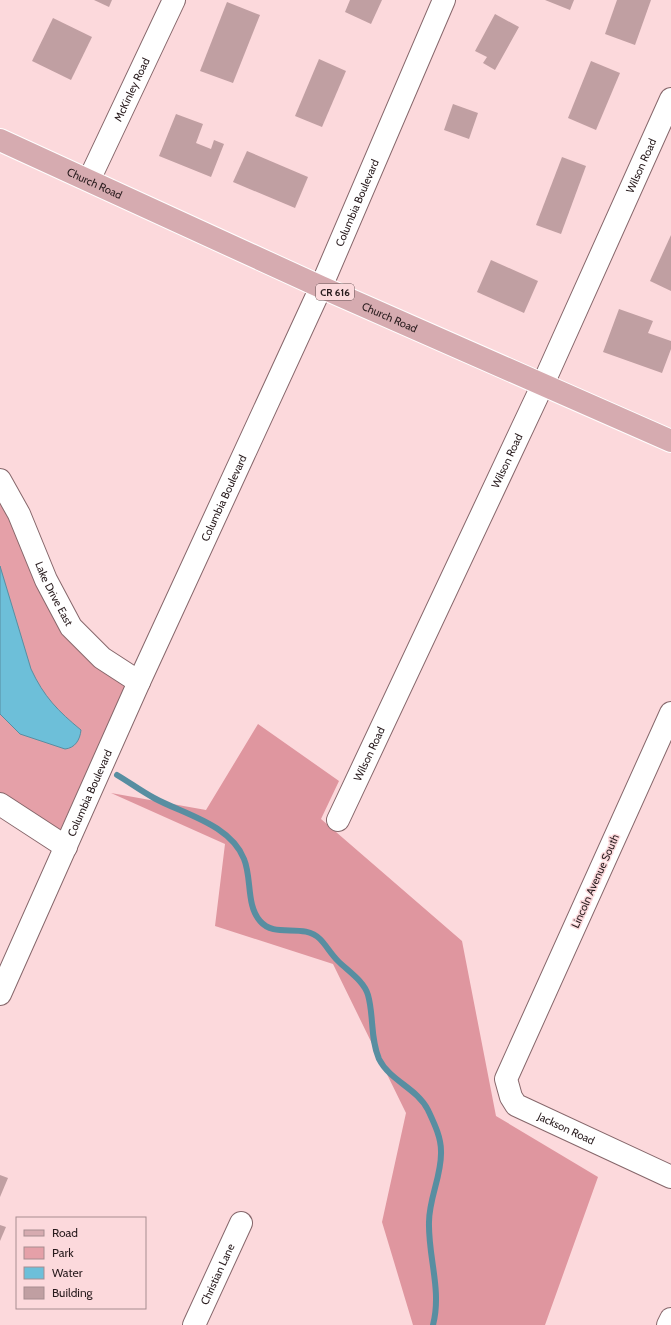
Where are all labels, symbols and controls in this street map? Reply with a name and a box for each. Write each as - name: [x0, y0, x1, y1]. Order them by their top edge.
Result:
- street label: McKinley Road: [111, 55, 153, 124]
- street label: Wilson Road: [623, 136, 659, 195]
- street label: Columbia Boulevard: [332, 157, 382, 249]
- street label: Church Road: [65, 165, 124, 202]
- road number: CR 616: [316, 284, 354, 300]
- street label: Church Road: [360, 299, 420, 336]
- street label: Wilson Road: [488, 431, 526, 490]
- street label: Columbia Boulevard: [198, 453, 250, 544]
- street label: Lake Drive East: [32, 559, 76, 629]
- street label: Wilson Road: [350, 725, 388, 783]
- street label: Columbia Boulevard: [64, 747, 115, 839]
- street label: Lincoln Avenue South: [568, 832, 622, 930]
- street label: Jackson Road: [535, 1109, 597, 1148]
- legend: [16, 1217, 146, 1309]
- text: Road: [52, 1225, 78, 1240]
- street label: Christian Lane: [197, 1241, 238, 1307]
- text: Park: [52, 1245, 74, 1260]
- text: Water: [52, 1265, 83, 1280]
- text: Building: [52, 1285, 94, 1300]

